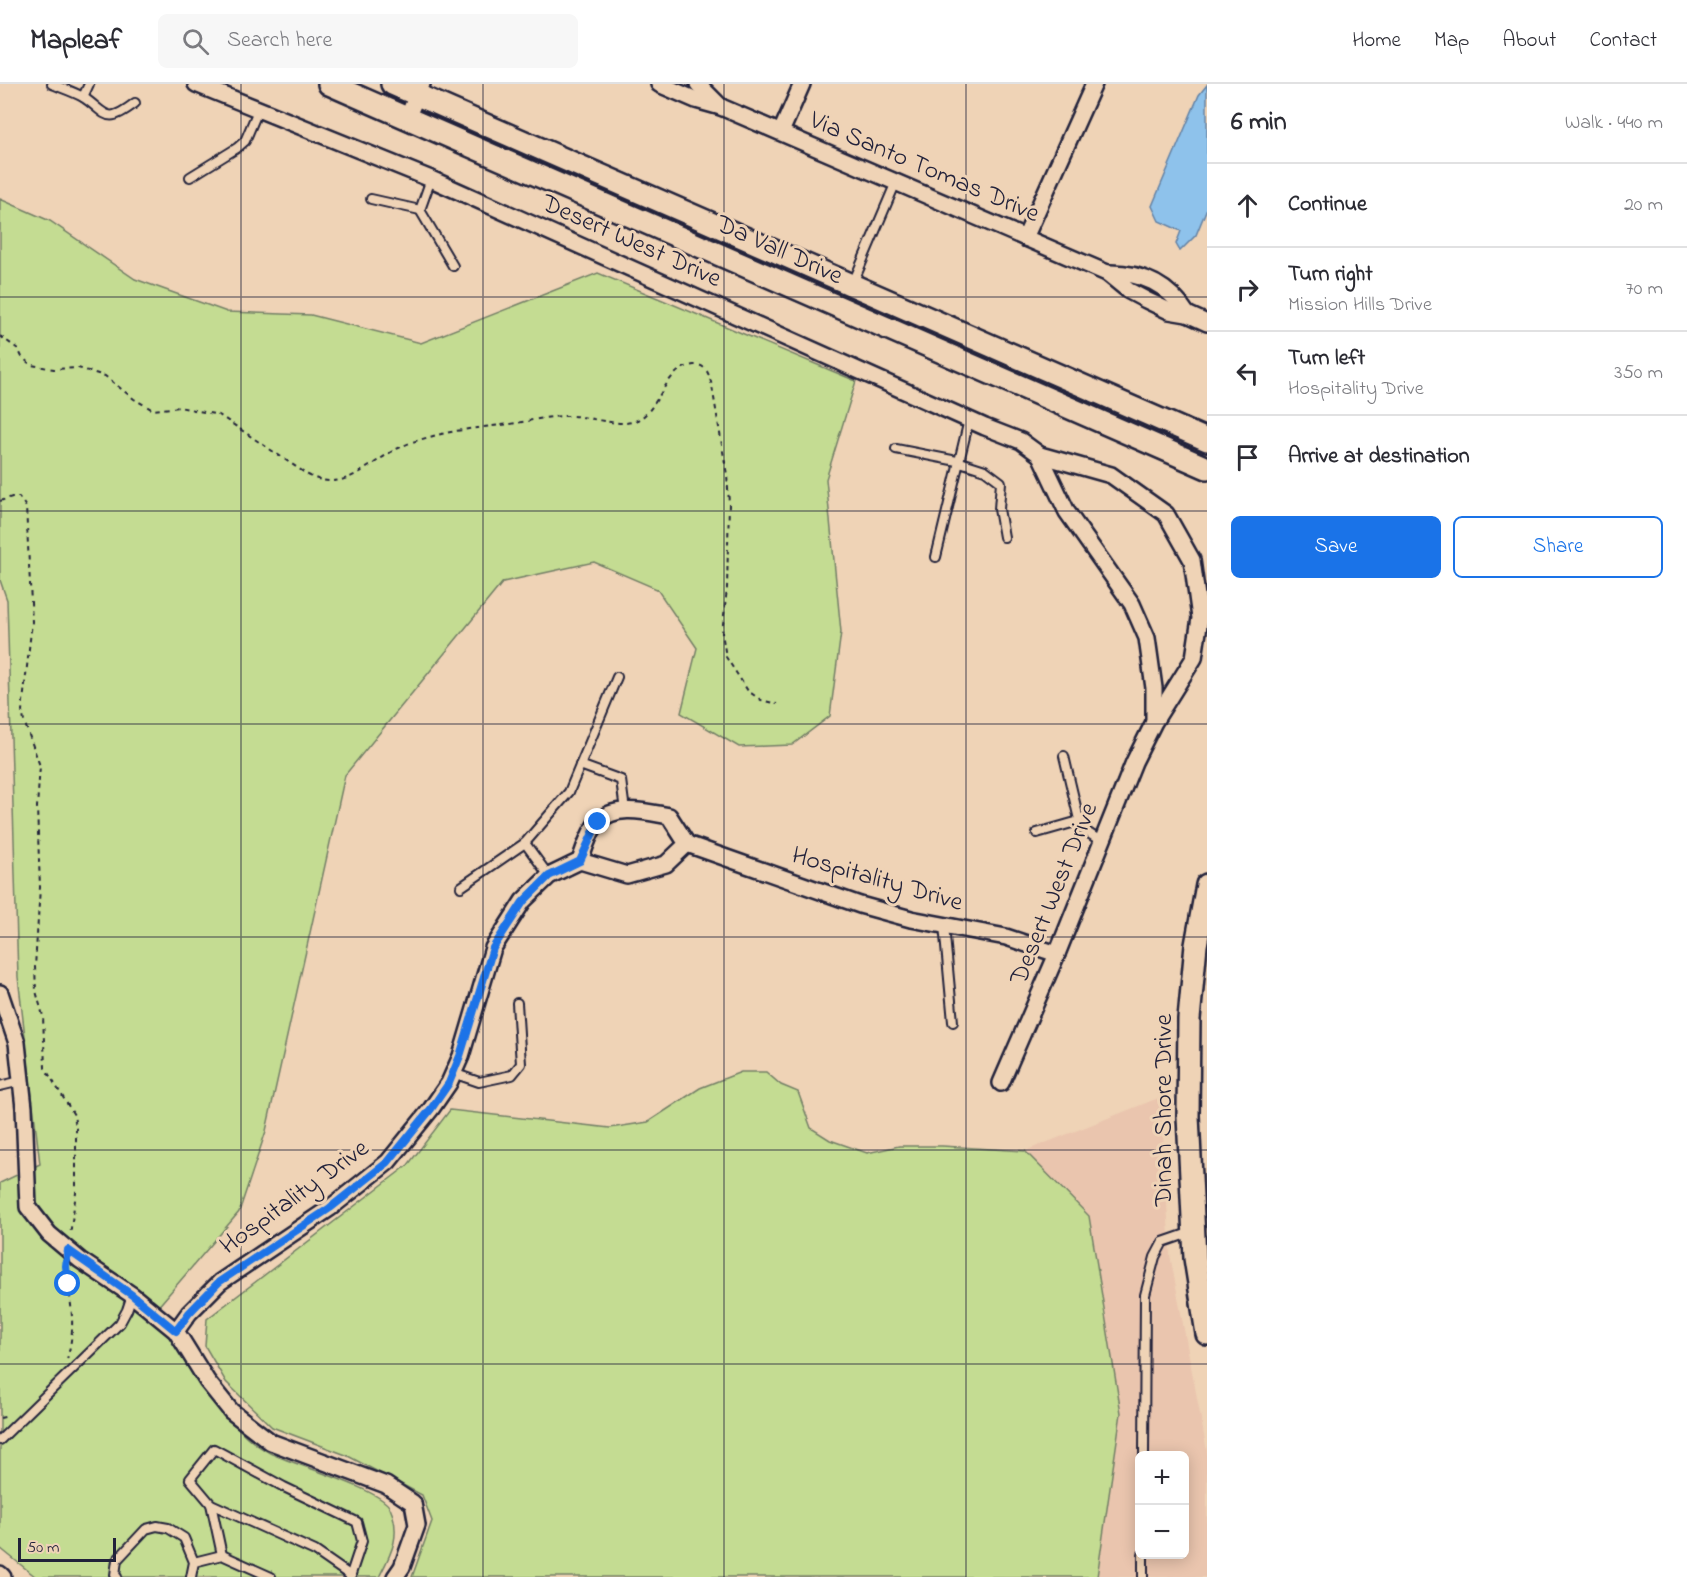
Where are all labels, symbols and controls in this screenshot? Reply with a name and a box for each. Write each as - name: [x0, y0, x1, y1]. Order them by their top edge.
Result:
- search box: [158, 14, 578, 68]
- text: Mapleaf: [30, 21, 122, 62]
- icon: search: [179, 25, 212, 58]
- text: Search here: [227, 25, 332, 57]
- text: Home: [1352, 26, 1401, 56]
- text: Map: [1434, 26, 1469, 56]
- text: About: [1502, 26, 1556, 56]
- text: Contact: [1589, 26, 1657, 56]
- street label: Via Santo Tomas Drive: [802, 102, 1045, 234]
- text: 6 min: [1231, 104, 1287, 142]
- text: Walk · 440 m: [1565, 109, 1663, 138]
- street label: Desert West Drive: [534, 185, 727, 299]
- icon: ahead: [1231, 189, 1264, 222]
- text: Continue: [1288, 189, 1367, 221]
- text: 20 m: [1624, 191, 1663, 220]
- street label: Da Vall Drive: [709, 206, 849, 296]
- text: Turn right: [1288, 259, 1373, 291]
- icon: right: [1231, 273, 1264, 306]
- text: 70 m: [1626, 275, 1663, 304]
- text: Mission Hills Drive: [1288, 291, 1432, 320]
- text: Turn left: [1288, 343, 1365, 375]
- icon: left: [1231, 357, 1264, 390]
- text: 350 m: [1614, 359, 1663, 388]
- text: Hospitality Drive: [1288, 375, 1424, 404]
- icon: arrive: [1231, 441, 1264, 474]
- text: Arrive at destination: [1288, 441, 1470, 473]
- button: Save: [1231, 516, 1441, 578]
- button: Share: [1453, 516, 1663, 578]
- street label: Desert West Drive: [1001, 797, 1109, 992]
- route end: [584, 808, 610, 834]
- street label: Hospitality Drive: [787, 837, 967, 923]
- street label: Dinah Shore Drive: [1146, 1013, 1184, 1207]
- street label: Hospitality Drive: [212, 1131, 378, 1265]
- route start: [54, 1270, 80, 1296]
- map controls: [1135, 1451, 1189, 1559]
- button: +: [1135, 1451, 1189, 1505]
- button: −: [1135, 1505, 1189, 1559]
- scale bar: [18, 1535, 116, 1562]
- text: 50 m: [27, 1536, 59, 1560]

